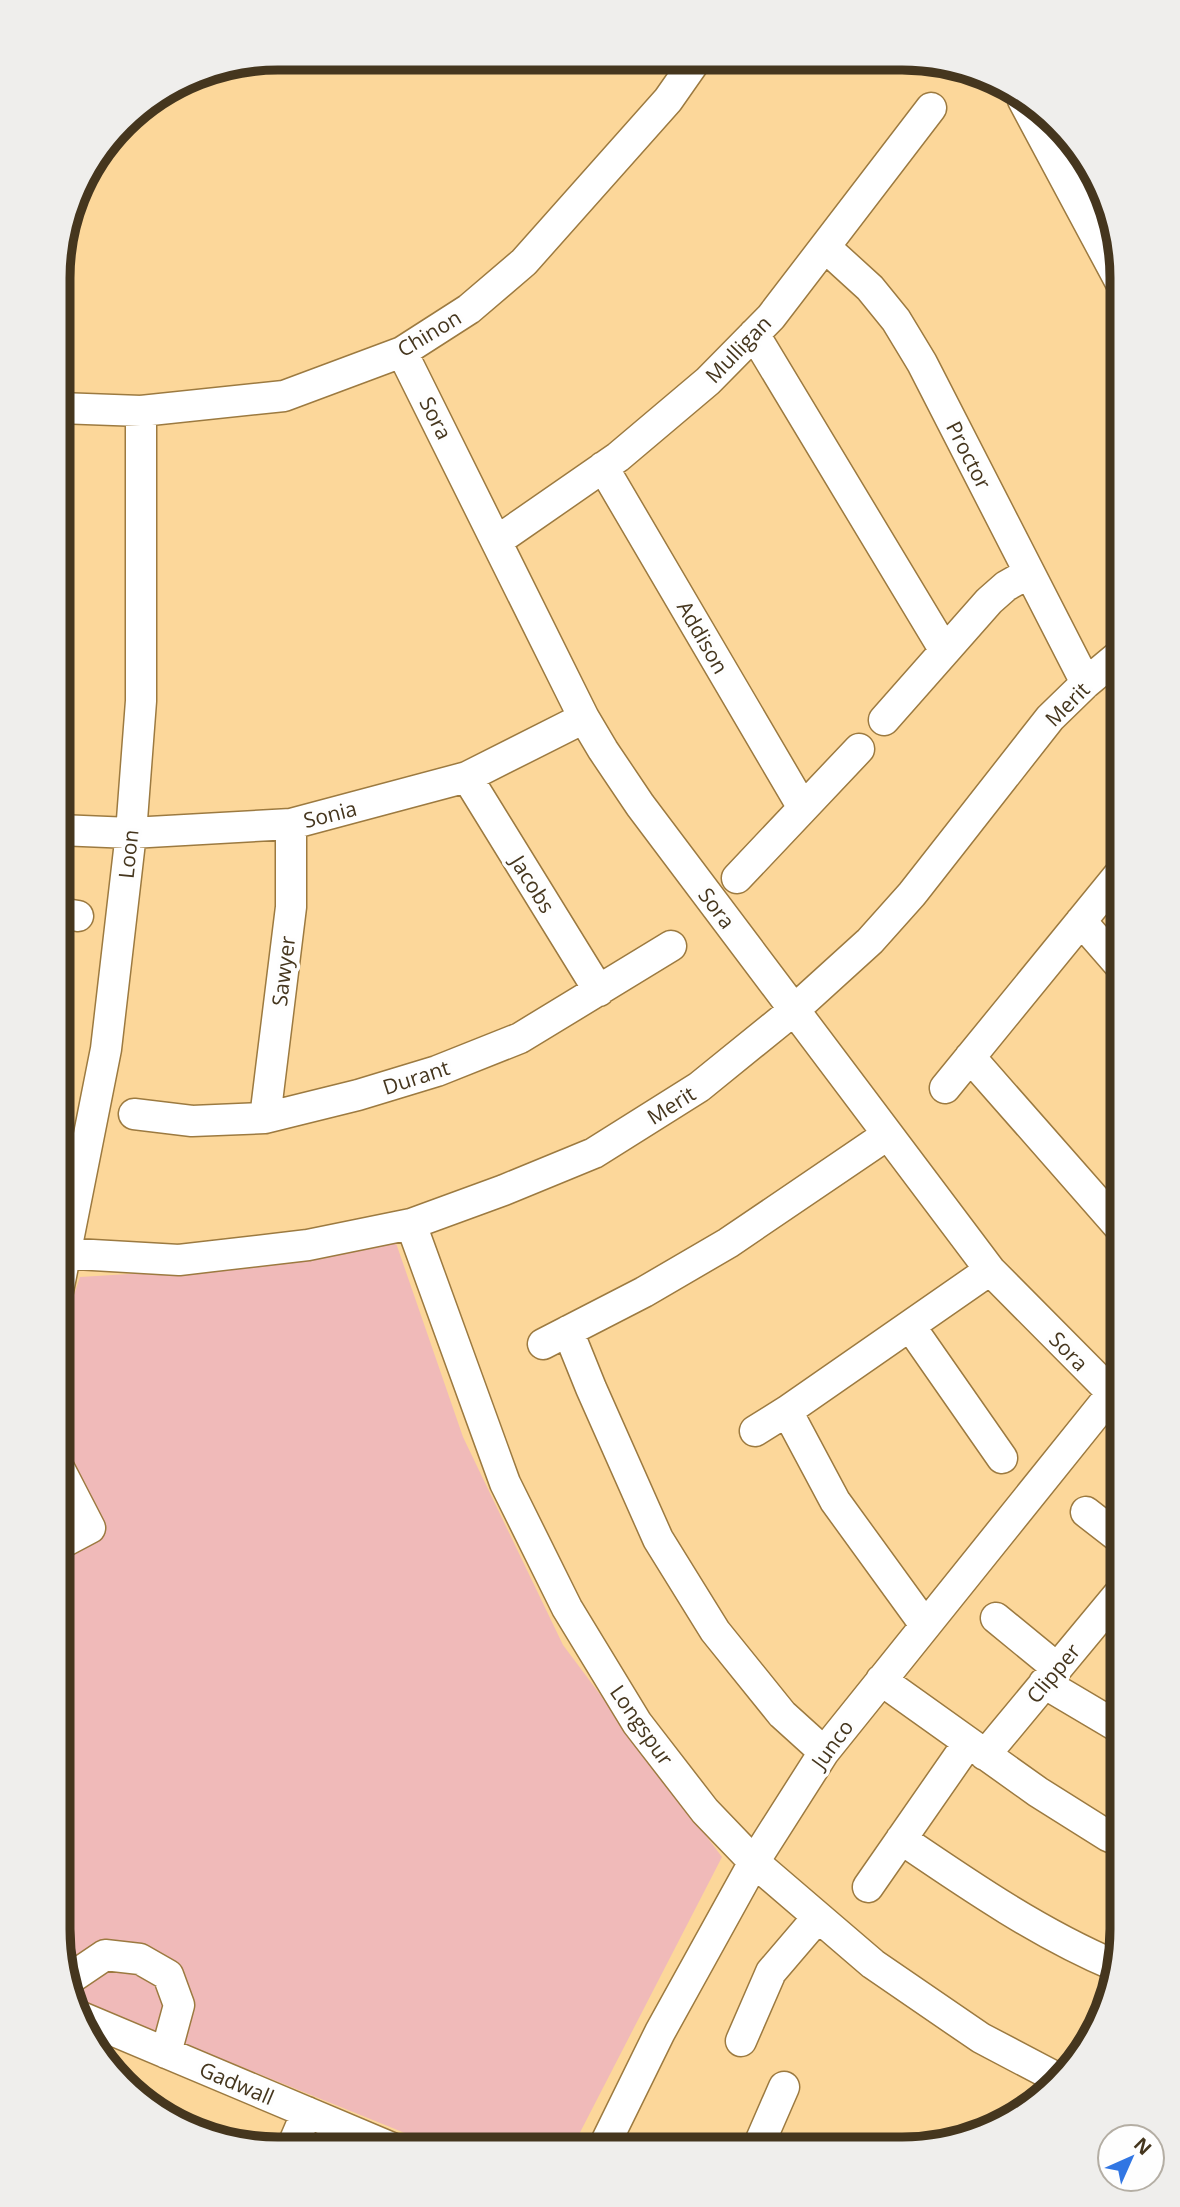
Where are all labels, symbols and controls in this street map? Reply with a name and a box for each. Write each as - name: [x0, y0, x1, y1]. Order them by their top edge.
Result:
- street label: Chinon: [392, 303, 466, 363]
- street label: Mulligan: [699, 309, 777, 389]
- street label: Sora: [413, 392, 459, 444]
- street label: Proctor: [940, 416, 998, 494]
- street label: Addison: [671, 595, 735, 679]
- street label: Merit: [1039, 676, 1095, 732]
- street label: Sonia: [300, 794, 360, 834]
- street label: Loon: [112, 828, 144, 880]
- street label: Jacobs: [503, 848, 562, 918]
- street label: Sora: [692, 882, 742, 934]
- street label: Sawyer: [265, 934, 301, 1008]
- street label: Durant: [379, 1053, 453, 1101]
- street label: Merit: [642, 1079, 700, 1131]
- street label: Sora: [1044, 1325, 1094, 1377]
- street label: Clipper: [1020, 1637, 1086, 1709]
- street label: Longspur: [604, 1679, 680, 1771]
- street label: Junco: [804, 1714, 859, 1776]
- street label: Gadwall: [195, 2055, 279, 2111]
- north arrow: [1096, 2123, 1166, 2193]
- text: N: [1128, 2131, 1158, 2161]

